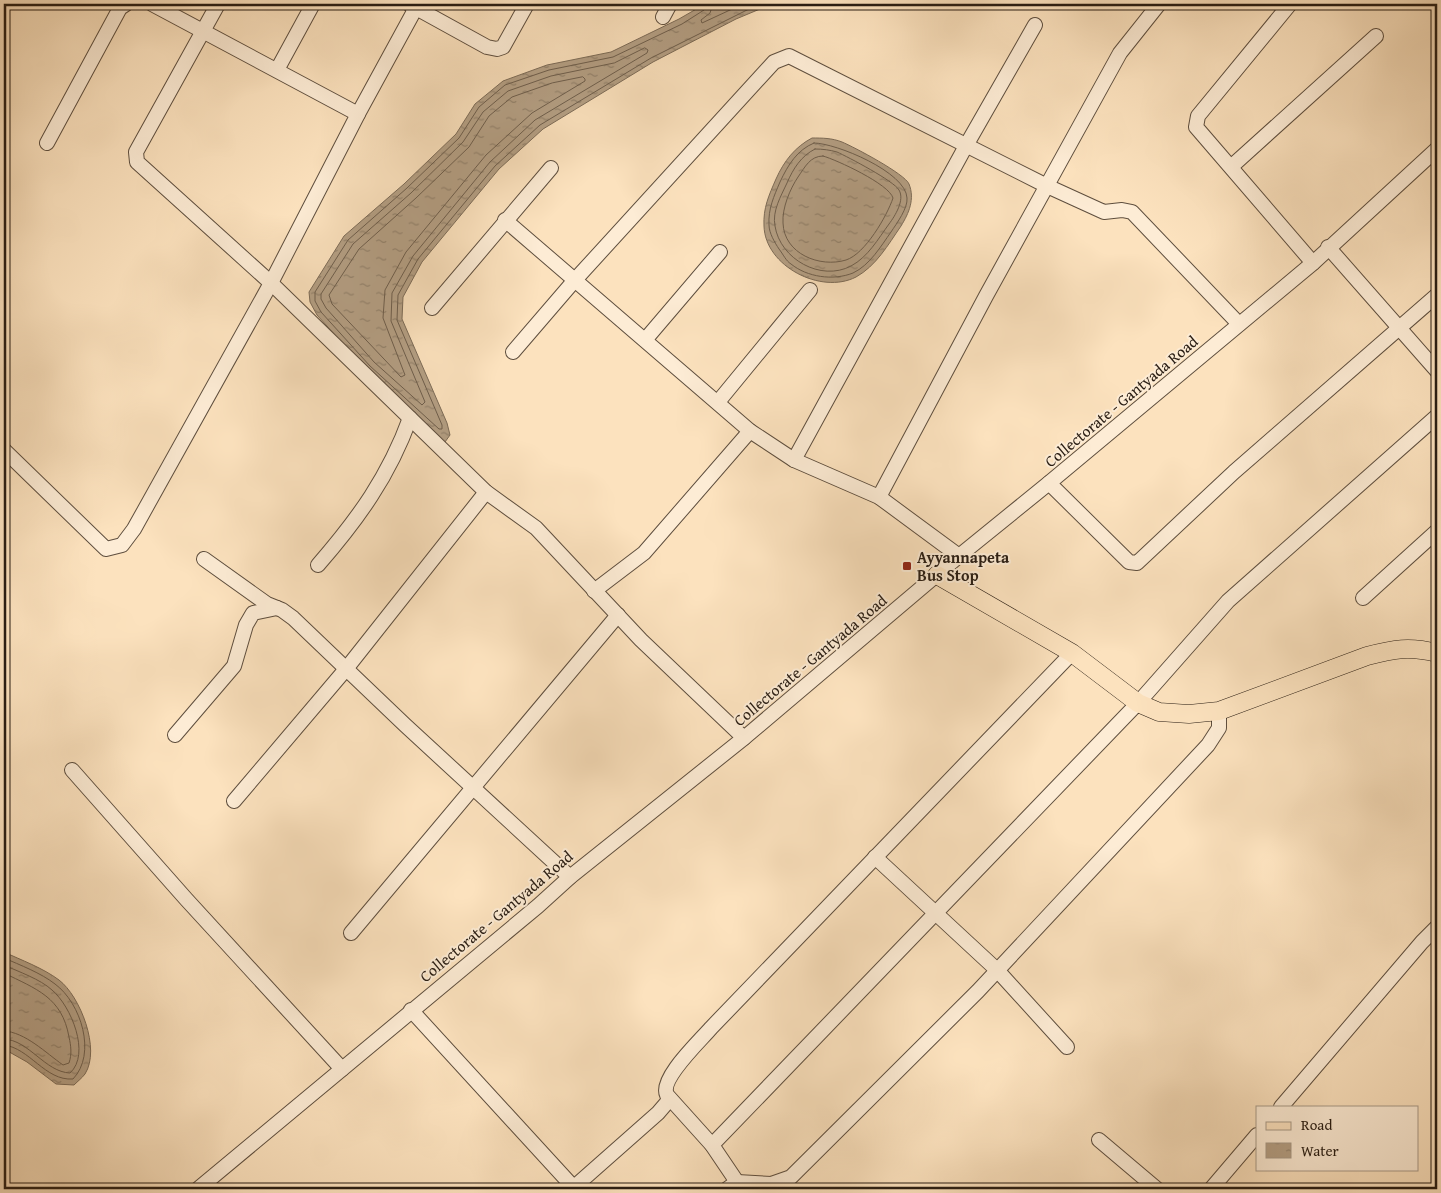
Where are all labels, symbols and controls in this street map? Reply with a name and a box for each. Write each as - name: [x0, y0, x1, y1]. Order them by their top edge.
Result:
- street label: Collectorate - Gantyada Road: [1039, 329, 1203, 473]
- place label: Ayyannapeta Bus Stop: [917, 545, 1010, 587]
- marker: Ayyannapeta Bus Stop: [901, 560, 913, 572]
- street label: Collectorate - Gantyada Road: [728, 588, 892, 732]
- street label: Collectorate - Gantyada Road: [414, 844, 578, 988]
- legend: [1256, 1106, 1418, 1170]
- text: Road: [1301, 1114, 1332, 1135]
- text: Water: [1301, 1140, 1339, 1161]

